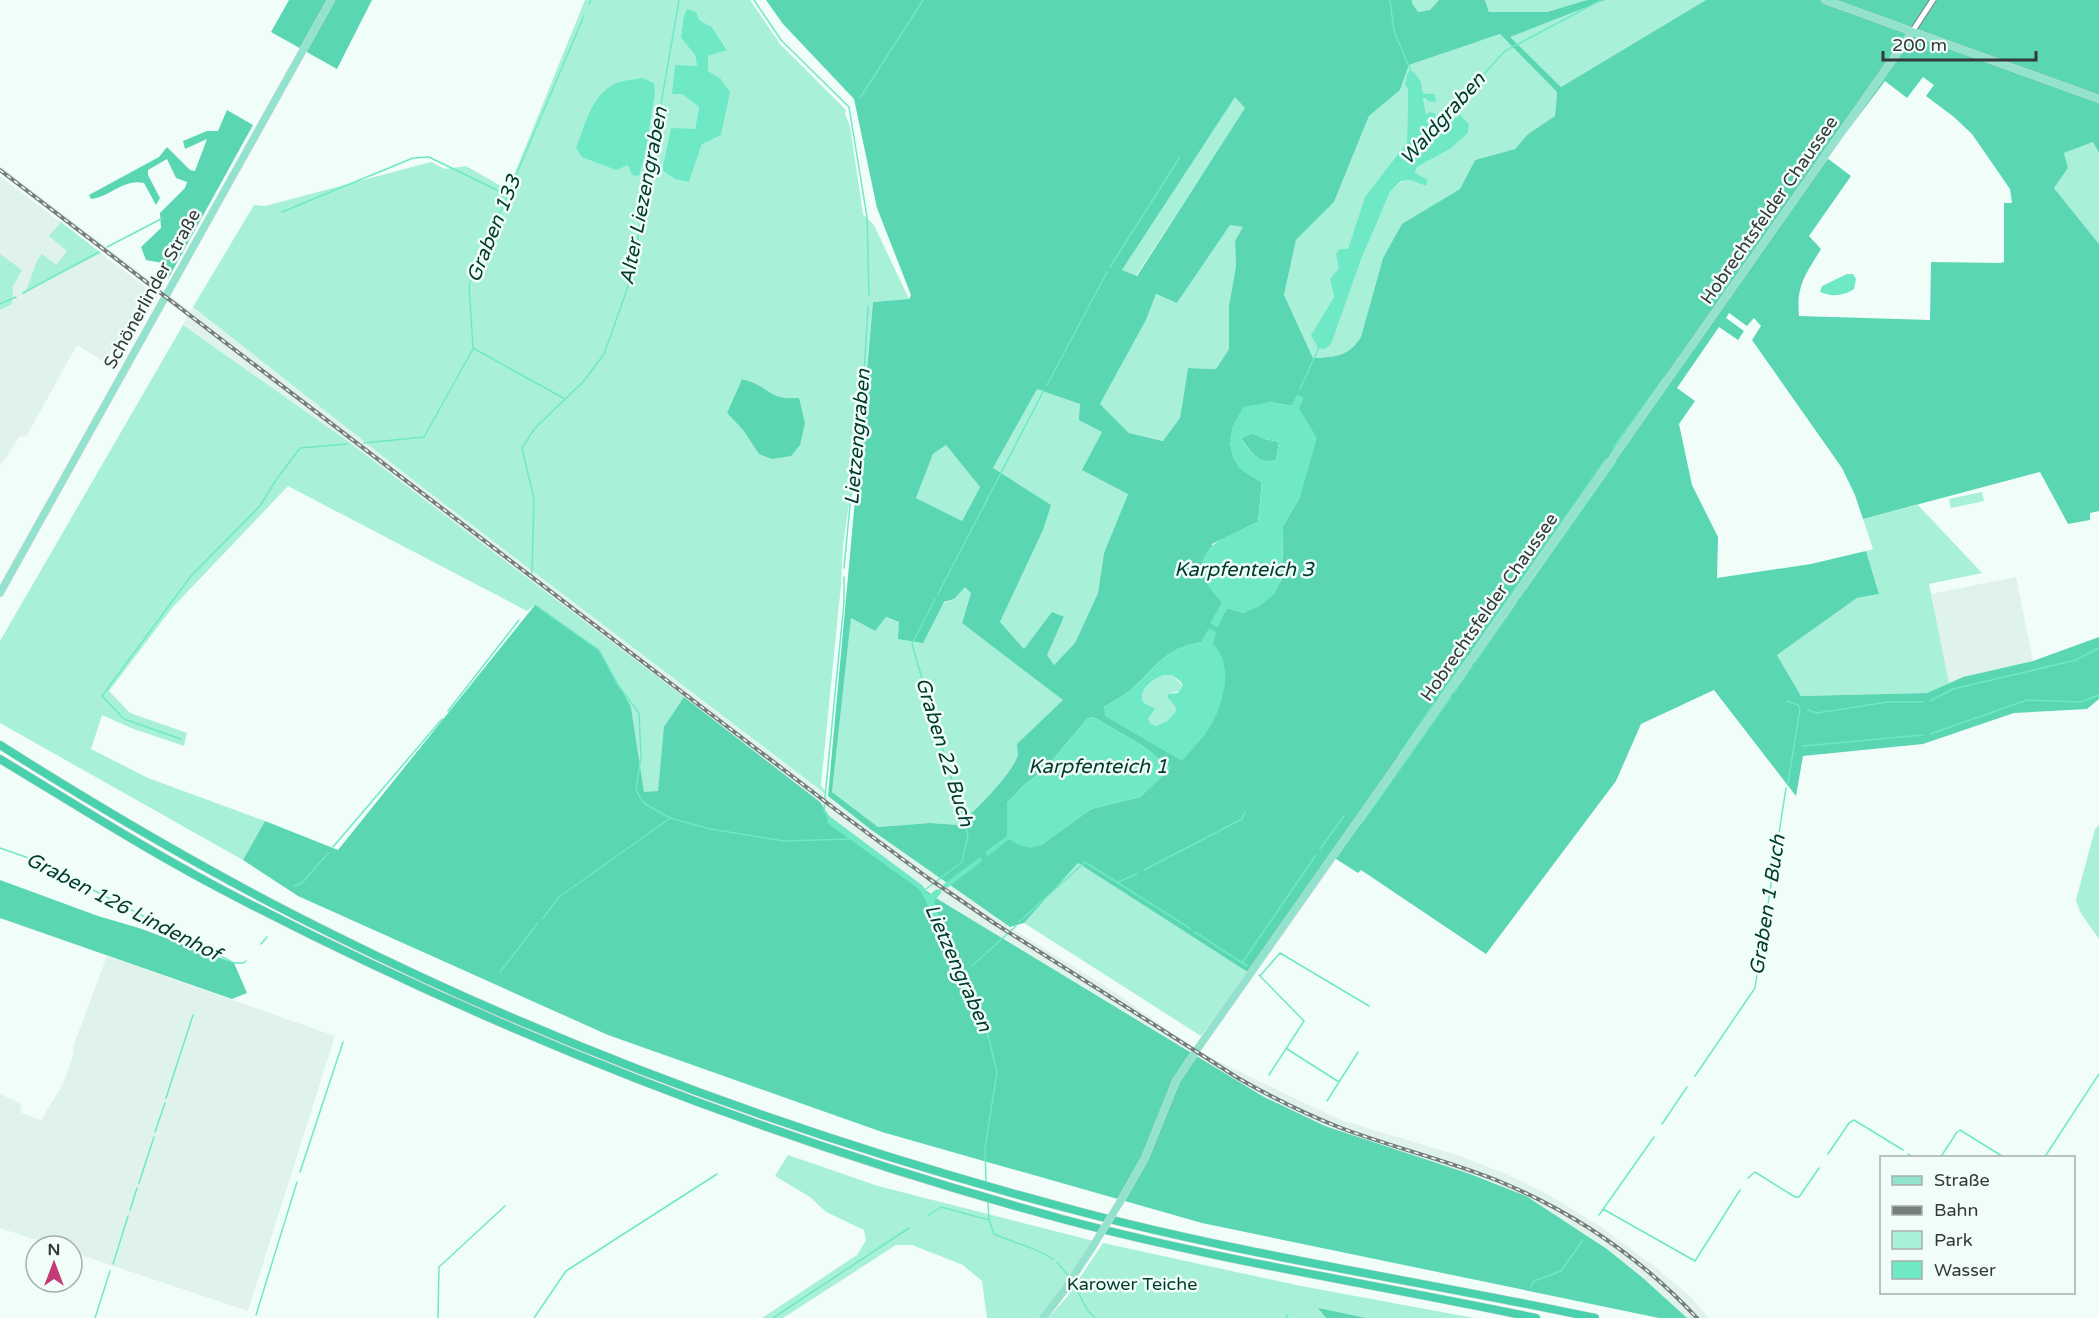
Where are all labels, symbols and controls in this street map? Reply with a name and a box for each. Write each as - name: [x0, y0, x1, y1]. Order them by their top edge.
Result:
- scale bar: [1883, 24, 2036, 62]
- text: 200 m: [1892, 34, 1947, 56]
- water label: Waldgraben: [1395, 67, 1491, 170]
- water label: Alter Liezengraben: [615, 104, 673, 287]
- street label: Hobrechtsfelder Chaussee: [1696, 112, 1842, 308]
- water label: Graben 133: [462, 171, 527, 286]
- street label: Schönerlinder Straße: [99, 205, 205, 373]
- water label: Lietzengraben: [840, 367, 876, 506]
- street label: Hobrechtsfelder Chaussee: [1416, 509, 1562, 705]
- water label: Karpfenteich 3: [1174, 558, 1315, 582]
- water label: Graben 22 Buch: [910, 675, 978, 830]
- water label: Karpfenteich 1: [1028, 755, 1168, 779]
- water label: Graben 1 Buch: [1745, 832, 1791, 977]
- water label: Graben 126 Lindenhof: [22, 848, 228, 968]
- water label: Lietzengraben: [919, 901, 997, 1036]
- legend: [1880, 1156, 2075, 1294]
- text: Straße: [1934, 1169, 1990, 1191]
- text: Bahn: [1934, 1199, 1979, 1221]
- text: Park: [1934, 1229, 1973, 1251]
- north arrow: [24, 1234, 84, 1294]
- text: N: [48, 1240, 60, 1260]
- text: Wasser: [1934, 1259, 1996, 1281]
- park label: Karower Teiche: [1067, 1273, 1197, 1295]

